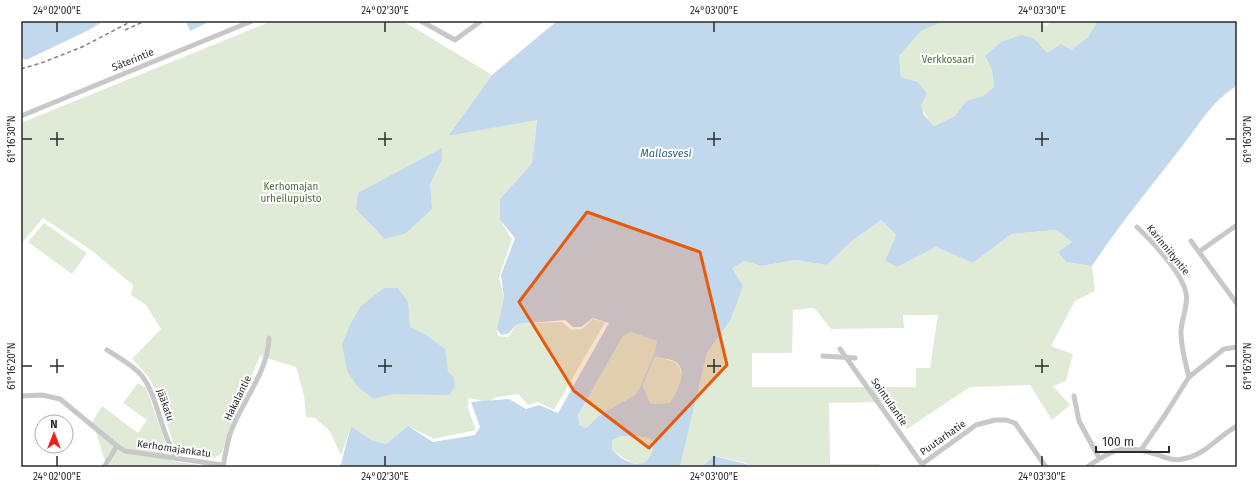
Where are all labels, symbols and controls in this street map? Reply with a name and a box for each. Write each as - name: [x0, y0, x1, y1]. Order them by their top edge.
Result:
- text: 24°02'00"E: [33, 5, 81, 17]
- text: 24°02'30"E: [361, 5, 409, 17]
- text: 24°03'00"E: [690, 5, 738, 17]
- text: 24°03'30"E: [1018, 5, 1066, 17]
- street label: Säterintie: [110, 46, 156, 74]
- park label: Verkkosaari: [922, 54, 975, 66]
- text: 61°16'30"N: [6, 115, 18, 163]
- text: 61°16'30"N: [1242, 115, 1254, 163]
- water label: Mallasvesi: [640, 147, 692, 160]
- park label: Kerhomajan urheilupuisto: [260, 181, 322, 205]
- street label: Karinniityntie: [1144, 222, 1192, 278]
- text: 61°16'20"N: [6, 342, 18, 390]
- text: 61°16'20"N: [1242, 342, 1254, 390]
- street label: Hakalantie: [222, 374, 254, 422]
- street label: Sointulantie: [868, 376, 910, 428]
- street label: Jääkatu: [154, 387, 176, 423]
- north arrow: [34, 414, 74, 454]
- text: N: [50, 418, 58, 431]
- street label: Puutarhatie: [918, 418, 968, 458]
- scale bar: [1096, 428, 1169, 454]
- text: 100 m: [1102, 435, 1134, 449]
- street label: Kerhomajankatu: [136, 438, 212, 460]
- text: 24°02'00"E: [33, 471, 81, 483]
- text: 24°02'30"E: [361, 471, 409, 483]
- text: 24°03'00"E: [690, 471, 738, 483]
- text: 24°03'30"E: [1018, 471, 1066, 483]

